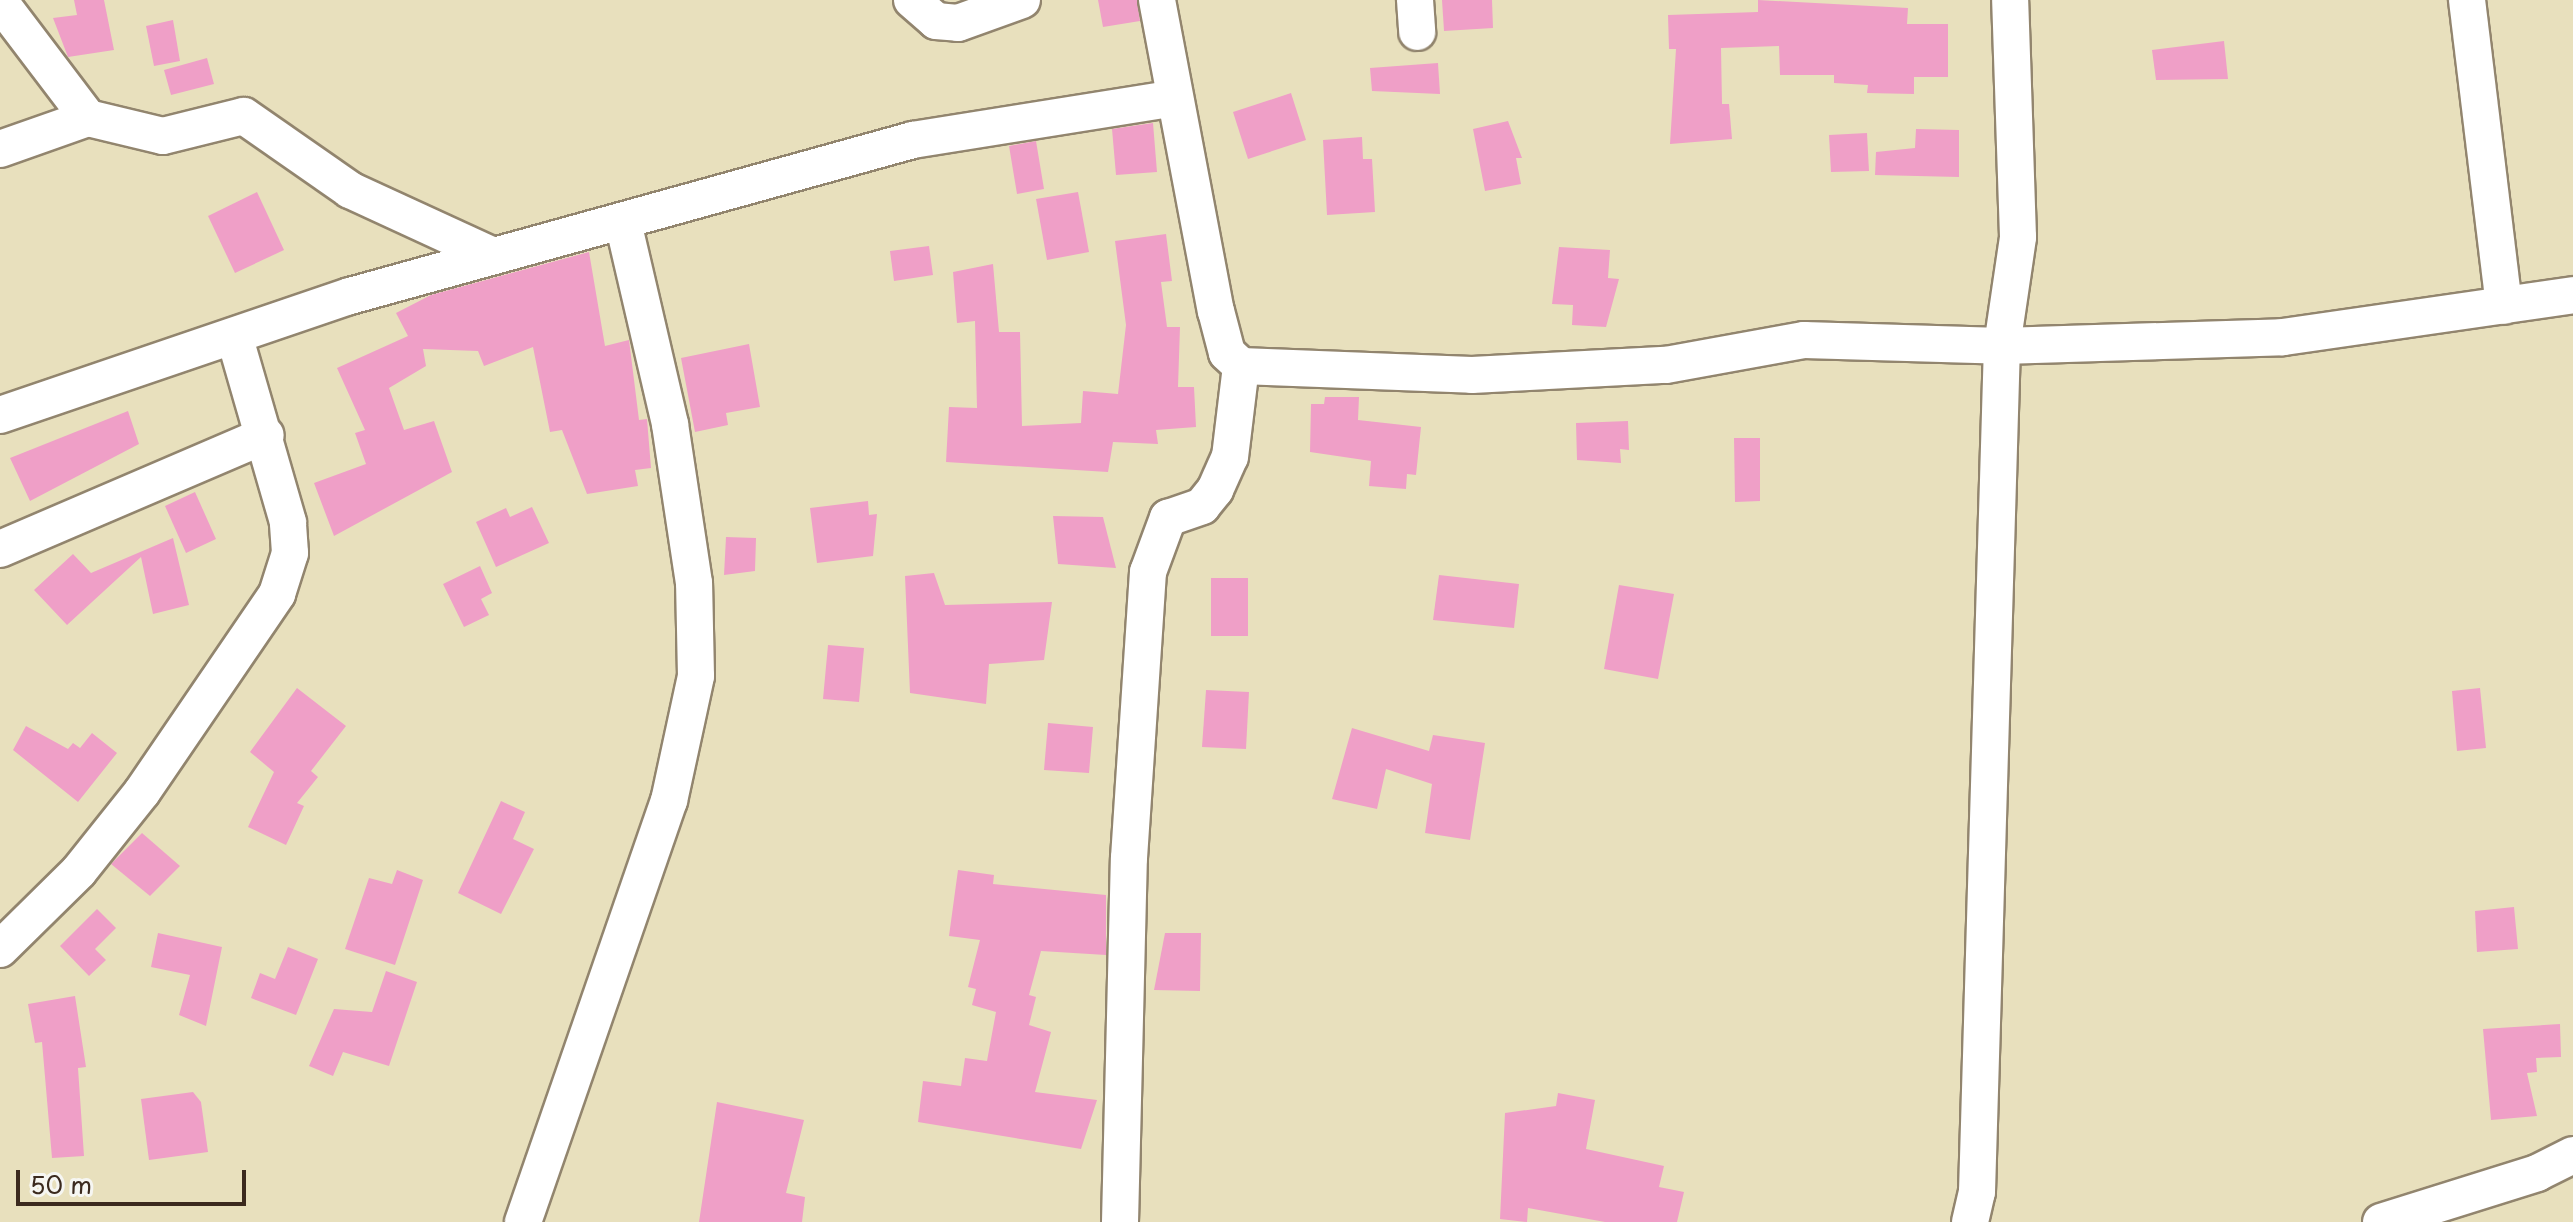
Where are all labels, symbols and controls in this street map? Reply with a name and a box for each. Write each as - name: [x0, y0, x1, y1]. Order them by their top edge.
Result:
- scale bar: [20, 1154, 250, 1204]
- text: 50 m: [30, 1166, 92, 1202]

